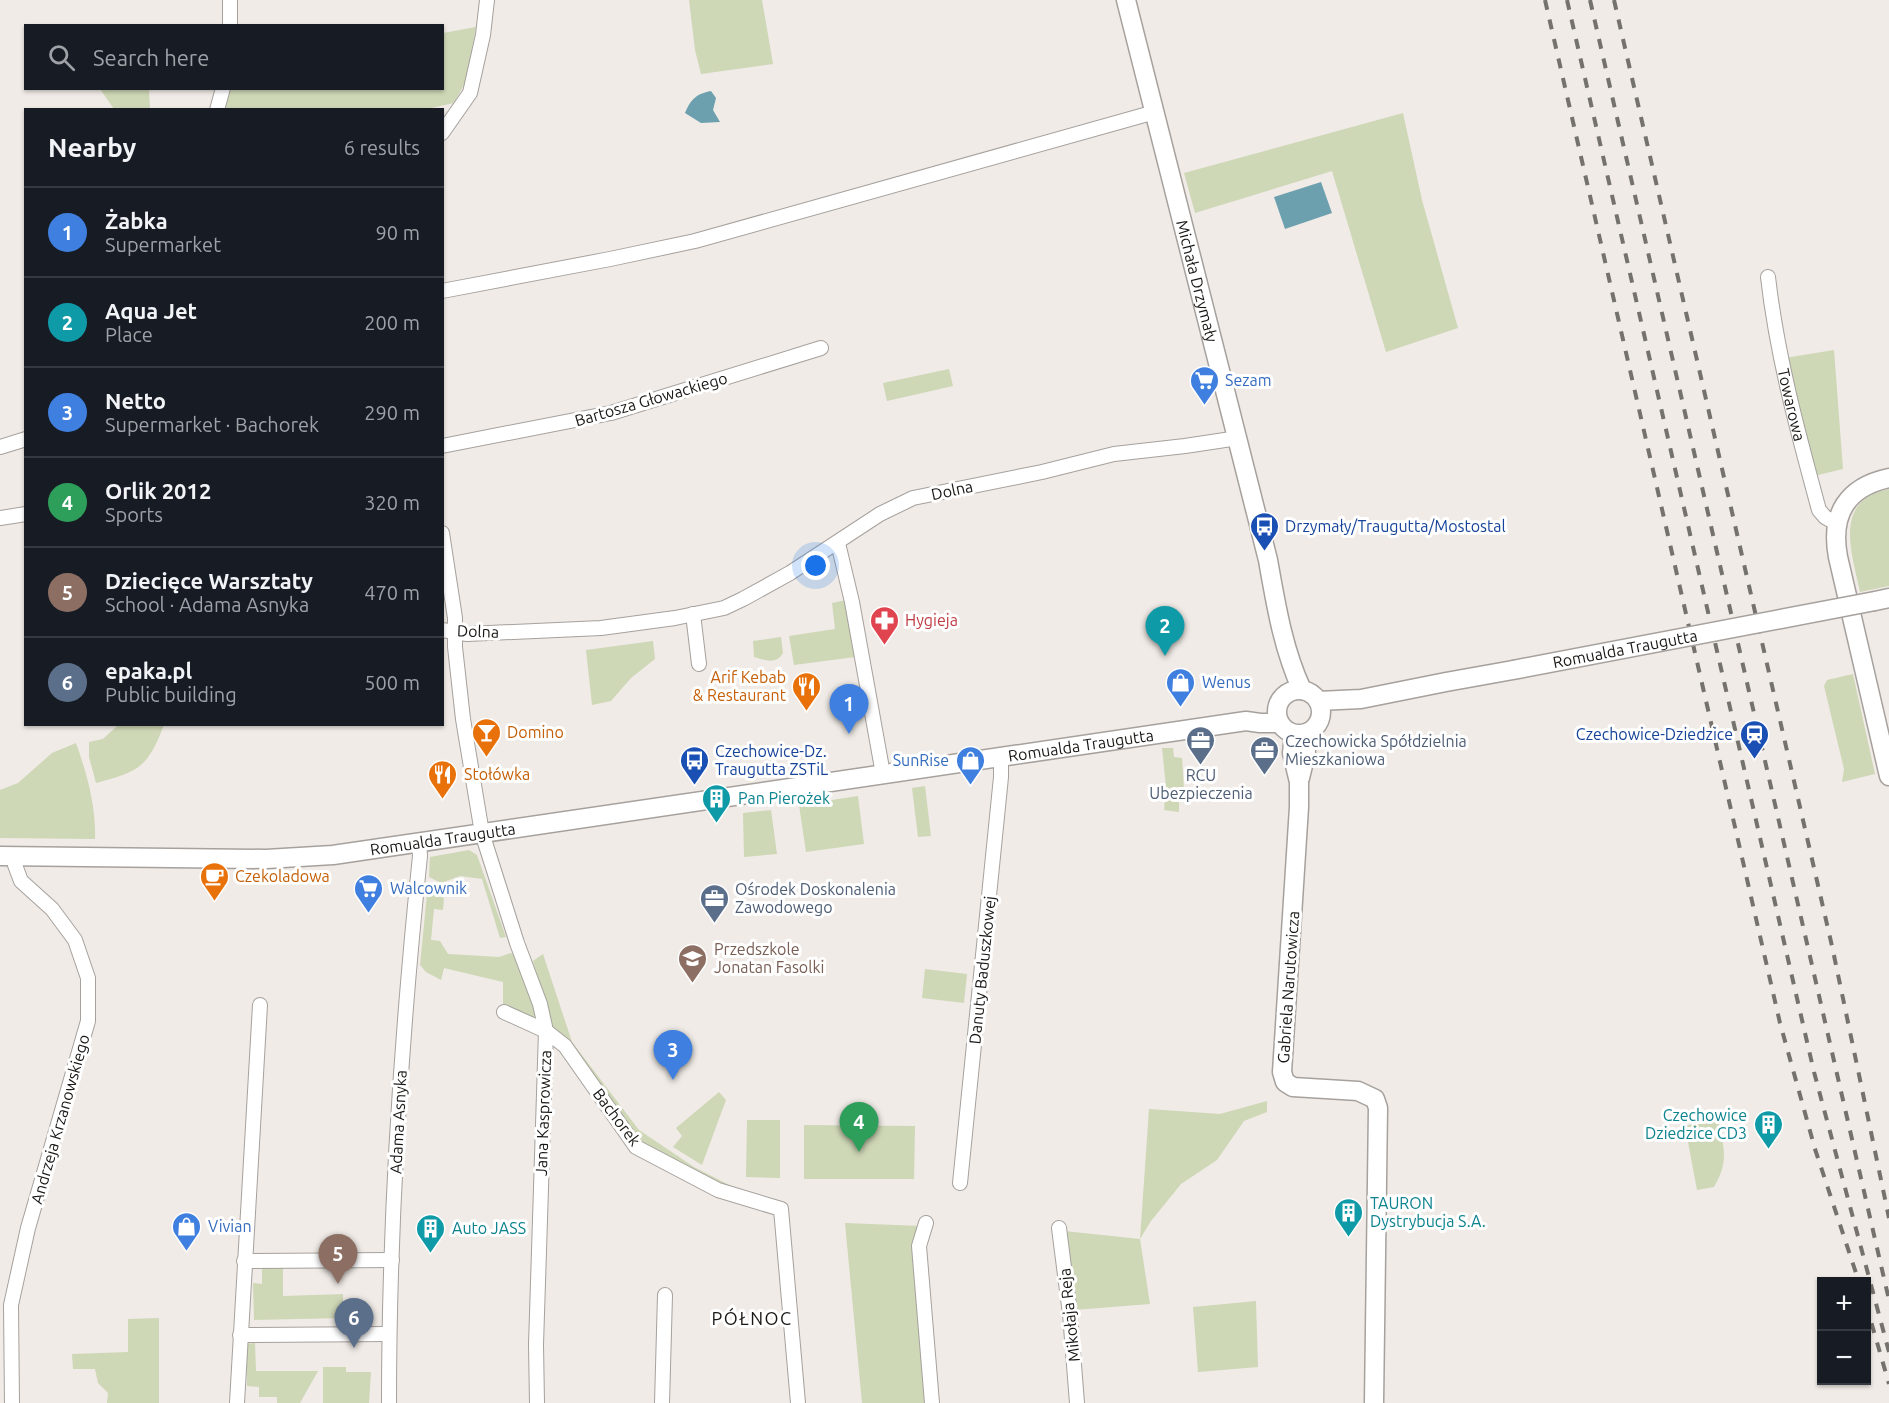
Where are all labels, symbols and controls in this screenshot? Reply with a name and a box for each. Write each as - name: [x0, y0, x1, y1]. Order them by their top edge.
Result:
- search box: [24, 24, 444, 90]
- icon: search: [45, 41, 78, 74]
- text: Search here: [93, 45, 209, 70]
- text: Nearby: [48, 133, 136, 162]
- text: 6 results: [344, 136, 420, 159]
- text: Żabka: [105, 208, 168, 233]
- street label: Michała Drzymały: [1173, 218, 1221, 344]
- text: 1: [62, 221, 73, 244]
- text: 90 m: [376, 221, 420, 244]
- text: Supermarket: [105, 233, 221, 256]
- text: Aqua Jet: [105, 298, 197, 323]
- text: 2: [62, 311, 73, 334]
- text: 200 m: [364, 311, 420, 334]
- text: Place: [105, 323, 153, 346]
- supermarket icon: Sezam: [1188, 364, 1220, 406]
- street label: Towarowa: [1774, 367, 1809, 443]
- street label: Bartosza Głowackiego: [573, 369, 729, 429]
- place label: Sezam: [1225, 371, 1272, 389]
- text: Netto: [105, 388, 166, 413]
- text: 3: [62, 401, 73, 424]
- text: 290 m: [364, 401, 420, 424]
- text: Supermarket · Bachorek: [105, 413, 319, 436]
- street label: Dolna: [929, 477, 975, 503]
- text: Orlik 2012: [105, 478, 211, 503]
- text: 4: [62, 491, 73, 514]
- text: 320 m: [364, 491, 420, 514]
- text: Sports: [105, 503, 163, 526]
- bus stop icon: Drzymały/Traugutta/Mostostal: [1248, 510, 1280, 552]
- place label: Drzymały/Traugutta/Mostostal: [1285, 517, 1506, 535]
- your location: [801, 551, 830, 580]
- text: Dziecięce Warsztaty: [105, 568, 313, 593]
- text: 5: [62, 581, 73, 604]
- text: 470 m: [364, 581, 420, 604]
- text: School · Adama Asnyka: [105, 593, 309, 616]
- pharmacy icon: Hygieja: [868, 604, 900, 646]
- pin: 2: [1146, 606, 1184, 656]
- place label: Hygieja: [905, 611, 958, 629]
- street label: Dolna: [457, 621, 499, 641]
- street label: Romualda Traugutta: [1551, 626, 1699, 671]
- text: epaka.pl: [105, 658, 192, 683]
- shop icon: Wenus: [1165, 666, 1197, 708]
- place label: Arif Kebab & Restaurant: [693, 668, 787, 704]
- restaurant icon: Arif Kebab & Restaurant: [791, 670, 823, 712]
- text: 6: [62, 671, 73, 694]
- text: 500 m: [364, 671, 420, 694]
- place label: Wenus: [1202, 673, 1251, 691]
- text: Public building: [105, 683, 237, 706]
- pin: 1: [830, 684, 868, 734]
- bar icon: Domino: [470, 716, 502, 758]
- station icon: Czechowice-Dziedzice: [1738, 718, 1770, 760]
- place label: Domino: [507, 723, 564, 741]
- office icon: RCU Ubezpieczenia: [1185, 724, 1217, 766]
- place label: Czechowice-Dziedzice: [1576, 725, 1733, 743]
- street label: Romualda Traugutta: [1007, 726, 1155, 765]
- place label: Czechowicka Spółdzielnia Mieszkaniowa: [1285, 732, 1467, 768]
- office icon: Czechowicka Spółdzielnia Mieszkaniowa: [1248, 734, 1280, 776]
- place label: Czechowice-Dz. Traugutta ZSTiL: [715, 742, 828, 778]
- bus stop icon: Czechowice-Dz. Traugutta ZSTiL: [678, 744, 710, 786]
- shop icon: SunRise: [954, 744, 986, 786]
- place label: SunRise: [893, 751, 949, 769]
- restaurant icon: Stołówka: [427, 758, 459, 800]
- place label: Stołówka: [464, 765, 530, 783]
- place label: RCU Ubezpieczenia: [1149, 766, 1253, 802]
- building icon: Pan Pierożek: [701, 782, 733, 824]
- place label: Pan Pierożek: [738, 789, 830, 807]
- street label: Romualda Traugutta: [369, 819, 517, 858]
- cafe icon: Czekoladowa: [198, 860, 230, 902]
- place label: Czekoladowa: [235, 867, 330, 885]
- supermarket icon: Walcownik: [353, 872, 385, 914]
- place label: Walcownik: [390, 879, 467, 897]
- place label: Ośrodek Doskonalenia Zawodowego: [735, 880, 896, 916]
- office icon: Ośrodek Doskonalenia Zawodowego: [698, 882, 730, 924]
- street label: Danuty Baduszkowej: [965, 895, 999, 1045]
- street label: Gabriela Narutowicza: [1274, 910, 1302, 1064]
- place label: Przedszkole Jonatan Fasolki: [714, 940, 824, 976]
- school or university icon: Przedszkole Jonatan Fasolki: [677, 942, 709, 984]
- pin: 3: [654, 1030, 692, 1080]
- street label: Andrzeja Krzanowskiego: [27, 1032, 93, 1206]
- street label: Jana Kasprowicza: [532, 1050, 554, 1176]
- street label: Adama Asnyka: [386, 1069, 410, 1175]
- street label: Bachorek: [590, 1085, 644, 1149]
- pin: 4: [840, 1102, 878, 1152]
- place label: Czechowice Dziedzice CD3: [1645, 1106, 1747, 1142]
- building icon: Czechowice Dziedzice CD3: [1752, 1108, 1784, 1150]
- place label: TAURON Dystrybucja S.A.: [1370, 1194, 1486, 1230]
- building icon: TAURON Dystrybucja S.A.: [1333, 1196, 1365, 1238]
- shop icon: Vivian: [171, 1210, 203, 1252]
- building icon: Auto JASS: [415, 1212, 447, 1254]
- place label: Vivian: [208, 1217, 252, 1235]
- place label: Auto JASS: [452, 1219, 526, 1237]
- pin: 5: [318, 1234, 358, 1284]
- street label: Mikołaja Reja: [1055, 1267, 1083, 1363]
- map controls: [1817, 1277, 1871, 1385]
- button: +: [1817, 1277, 1871, 1331]
- pin: 6: [334, 1298, 374, 1348]
- district label: PÓŁNOC: [711, 1307, 793, 1328]
- button: −: [1817, 1331, 1871, 1385]

